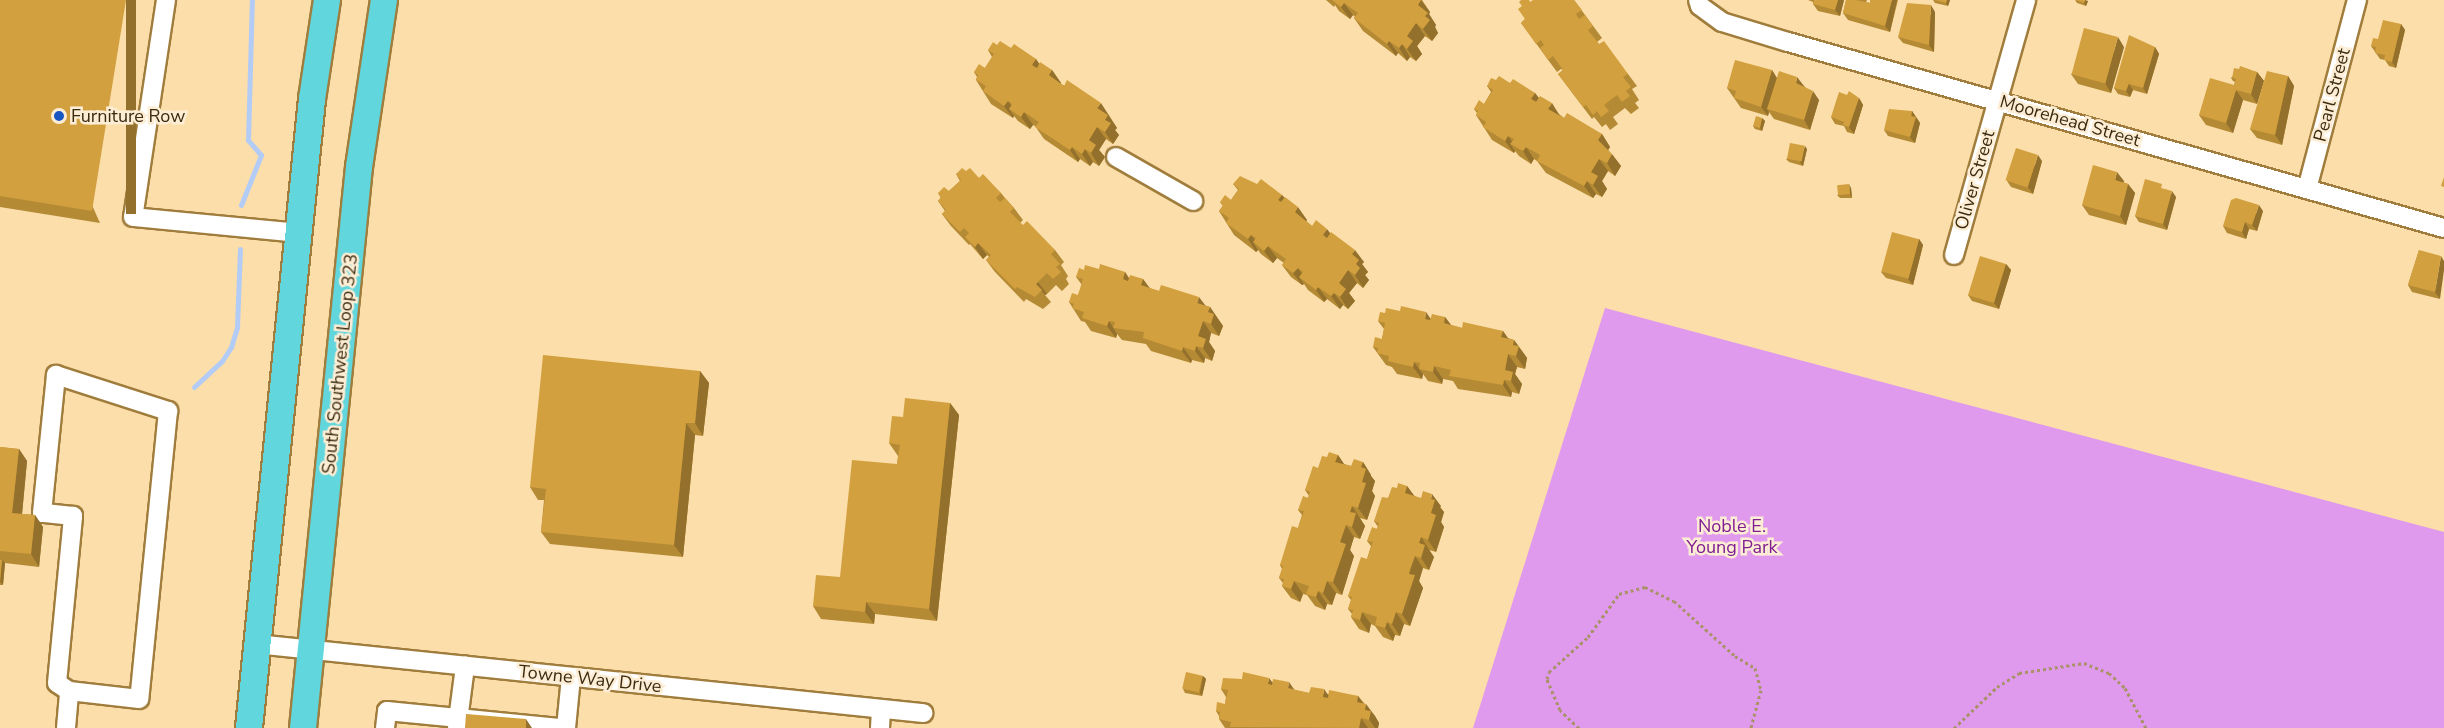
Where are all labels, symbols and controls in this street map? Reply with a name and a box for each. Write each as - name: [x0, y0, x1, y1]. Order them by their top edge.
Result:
- street label: Pearl Street: [2309, 46, 2355, 144]
- street label: Moorehead Street: [1997, 91, 2143, 151]
- place label: Furniture Row: [71, 105, 185, 127]
- marker: Furniture Row: [52, 109, 66, 123]
- street label: Oliver Street: [1951, 128, 1999, 232]
- street label: South Southwest Loop 323: [318, 253, 362, 475]
- park label: Noble E. Young Park: [1687, 516, 1777, 558]
- street label: Towne Way Drive: [517, 661, 663, 697]

